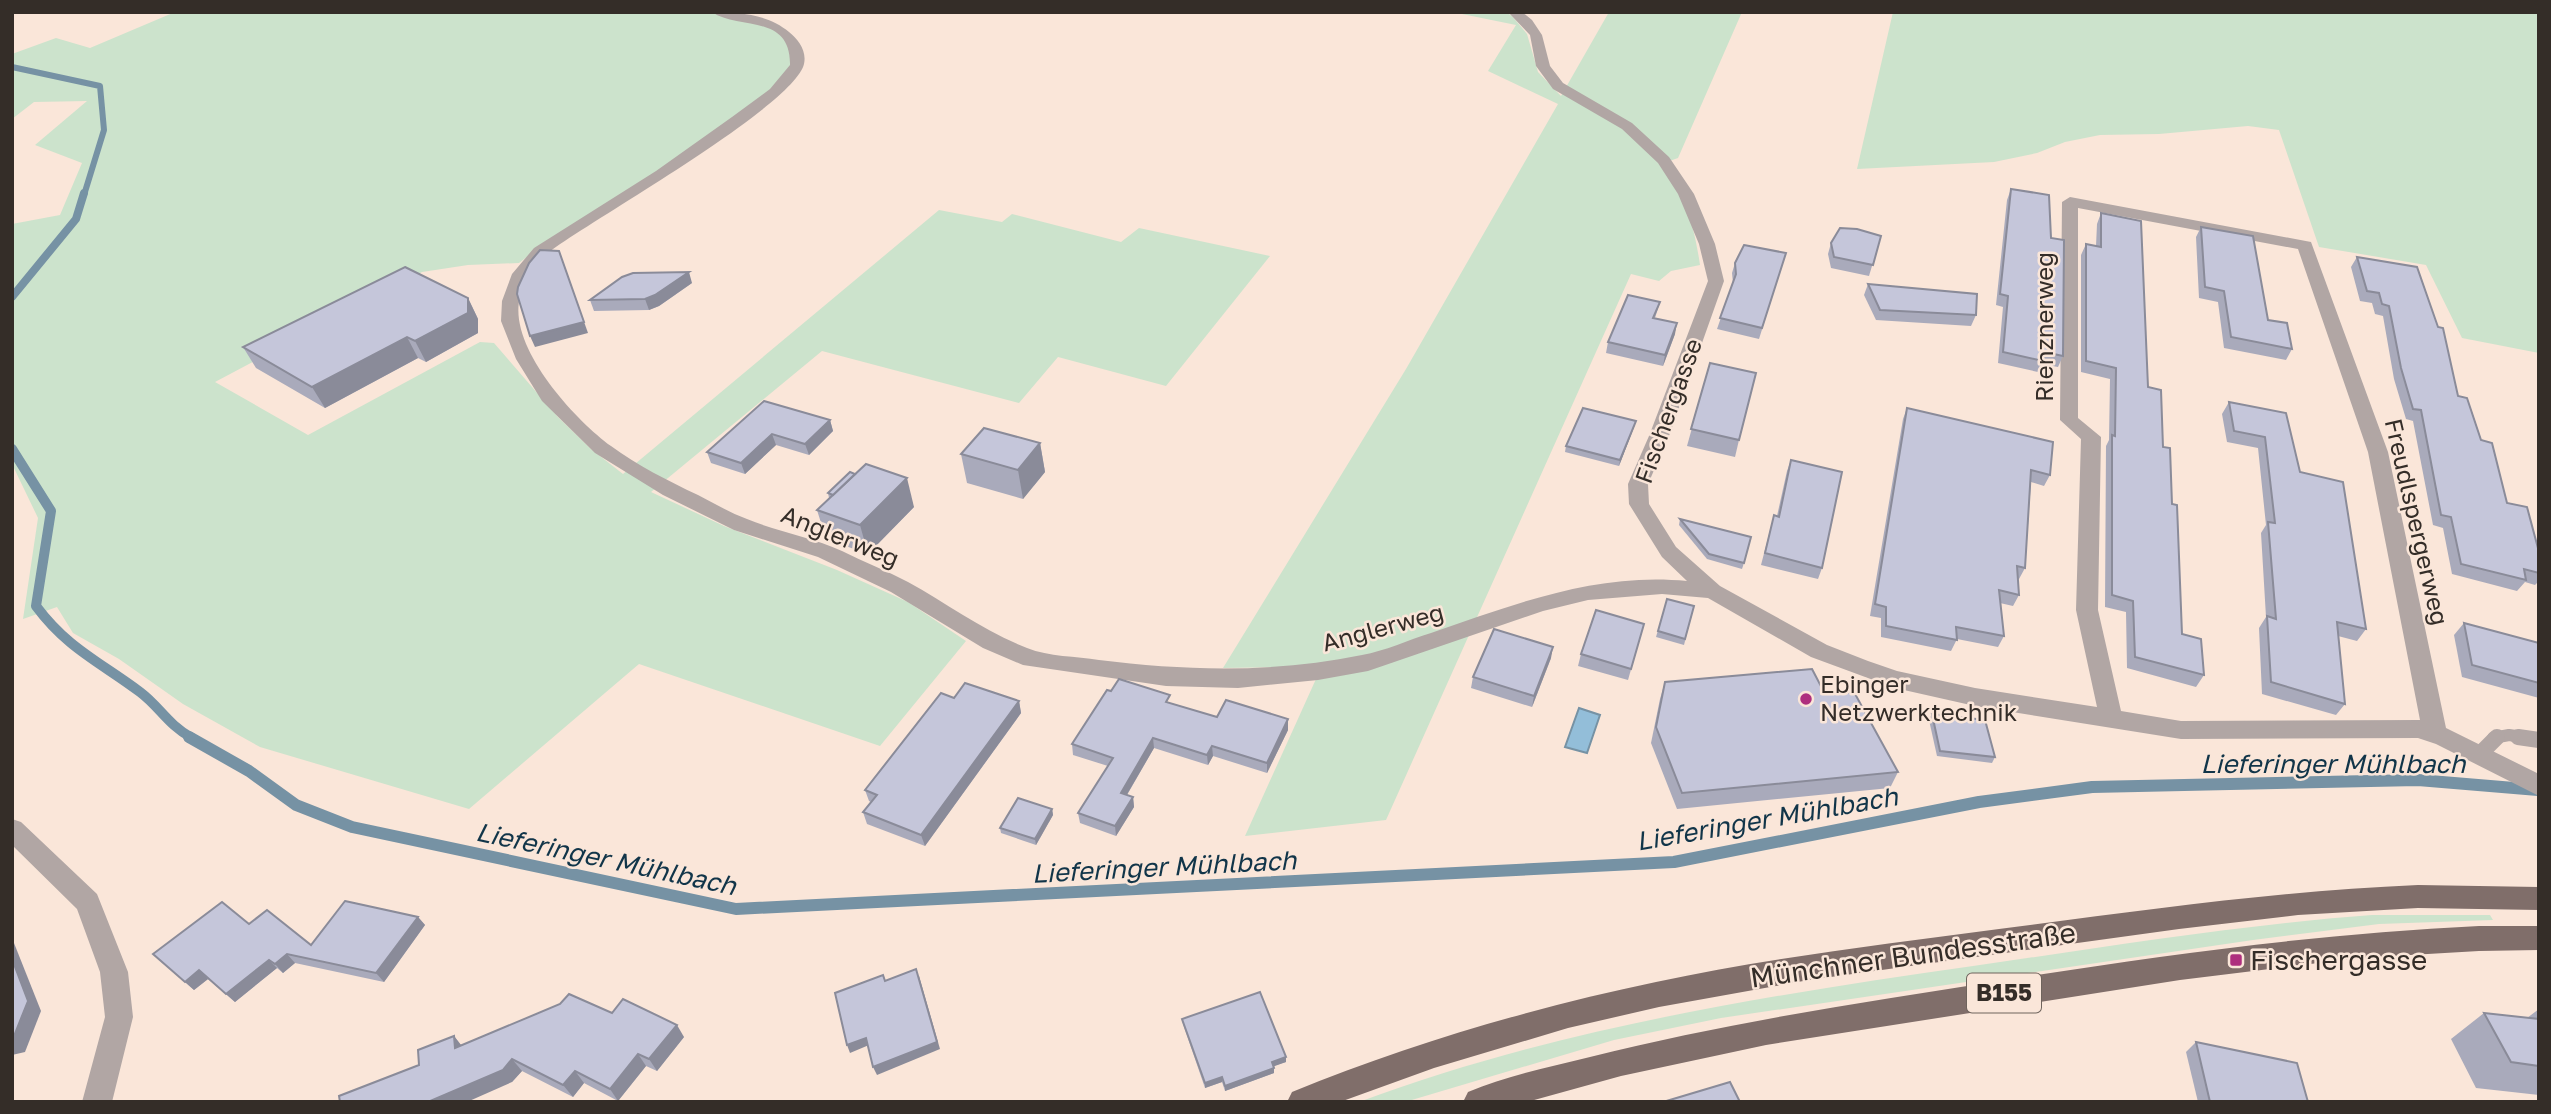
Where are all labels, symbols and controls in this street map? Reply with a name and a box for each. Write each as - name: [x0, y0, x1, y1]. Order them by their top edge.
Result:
- street label: Rienznerweg: [2029, 252, 2058, 402]
- street label: Fischergasse: [1628, 334, 1707, 487]
- street label: Freudlspergerweg: [2380, 416, 2455, 628]
- street label: Anglerweg: [777, 499, 904, 572]
- street label: Anglerweg: [1319, 596, 1447, 657]
- place label: Ebinger Netzwerktechnik: [1820, 669, 2017, 726]
- marker: Ebinger Netzwerktechnik: [1798, 691, 1814, 707]
- water label: Lieferinger Mühlbach: [2201, 748, 2466, 779]
- water label: Lieferinger Mühlbach: [1634, 780, 1901, 857]
- water label: Lieferinger Mühlbach: [473, 816, 740, 901]
- water label: Lieferinger Mühlbach: [1031, 844, 1298, 889]
- street label: Münchner Bundesstraße: [1748, 915, 2078, 994]
- place label: Fischergasse: [2250, 943, 2427, 976]
- marker: Fischergasse: [2228, 952, 2244, 968]
- road number: B155: [1967, 974, 2041, 1012]

